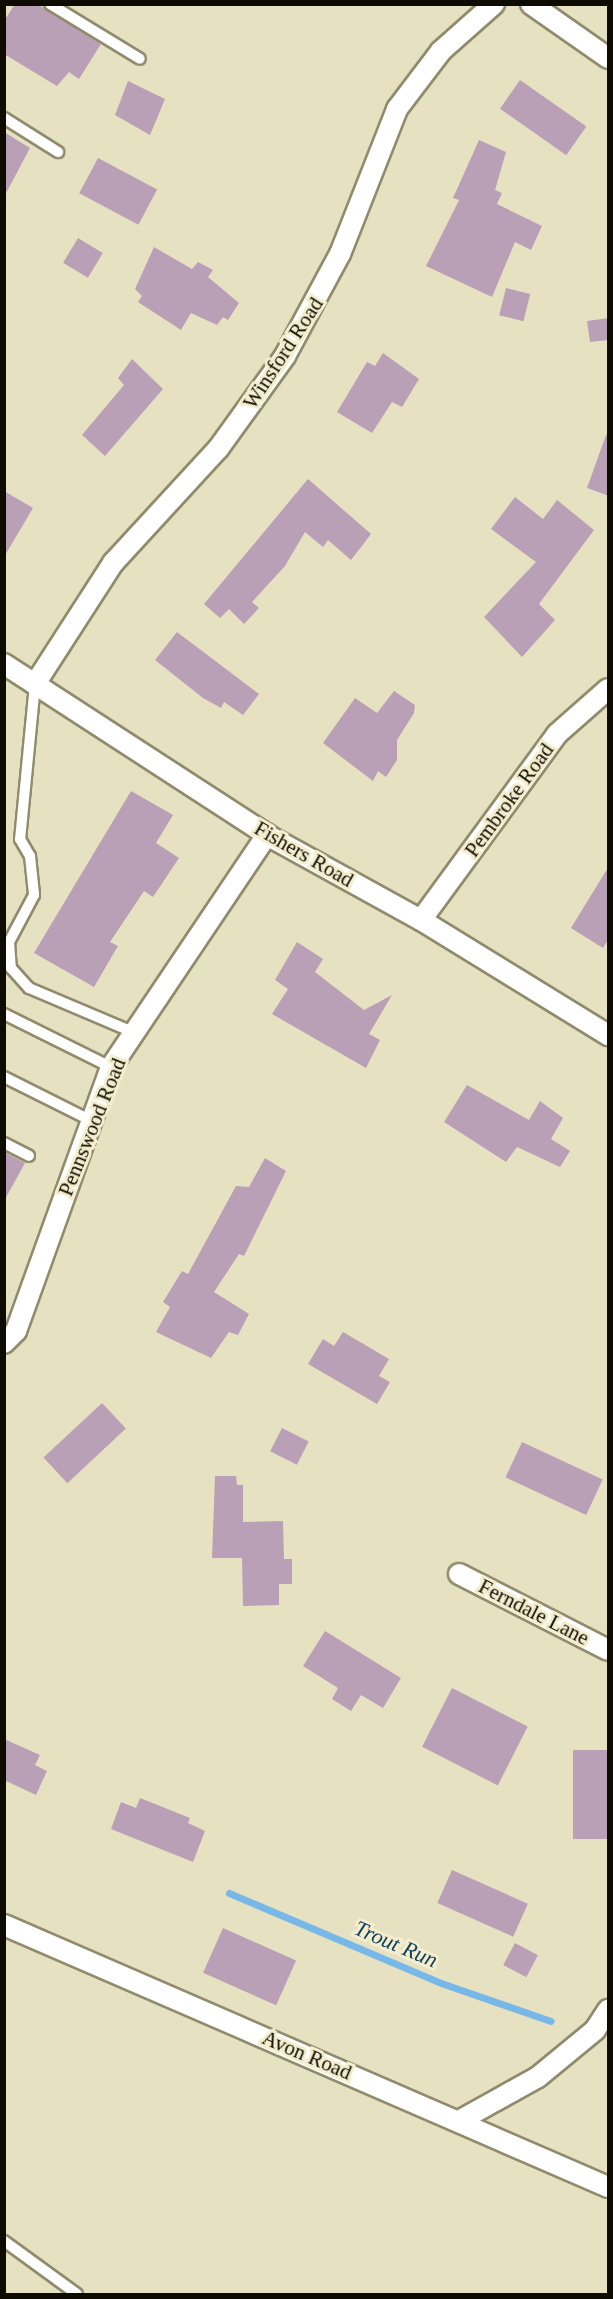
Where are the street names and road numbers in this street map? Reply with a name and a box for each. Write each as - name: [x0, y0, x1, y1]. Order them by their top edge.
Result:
- street label: Winsford Road: [238, 292, 328, 414]
- street label: Pembroke Road: [459, 738, 559, 862]
- street label: Fishers Road: [250, 816, 358, 892]
- street label: Pennswood Road: [53, 1054, 131, 1200]
- street label: Ferndale Lane: [475, 1573, 593, 1651]
- street label: Avon Road: [258, 2025, 356, 2085]

